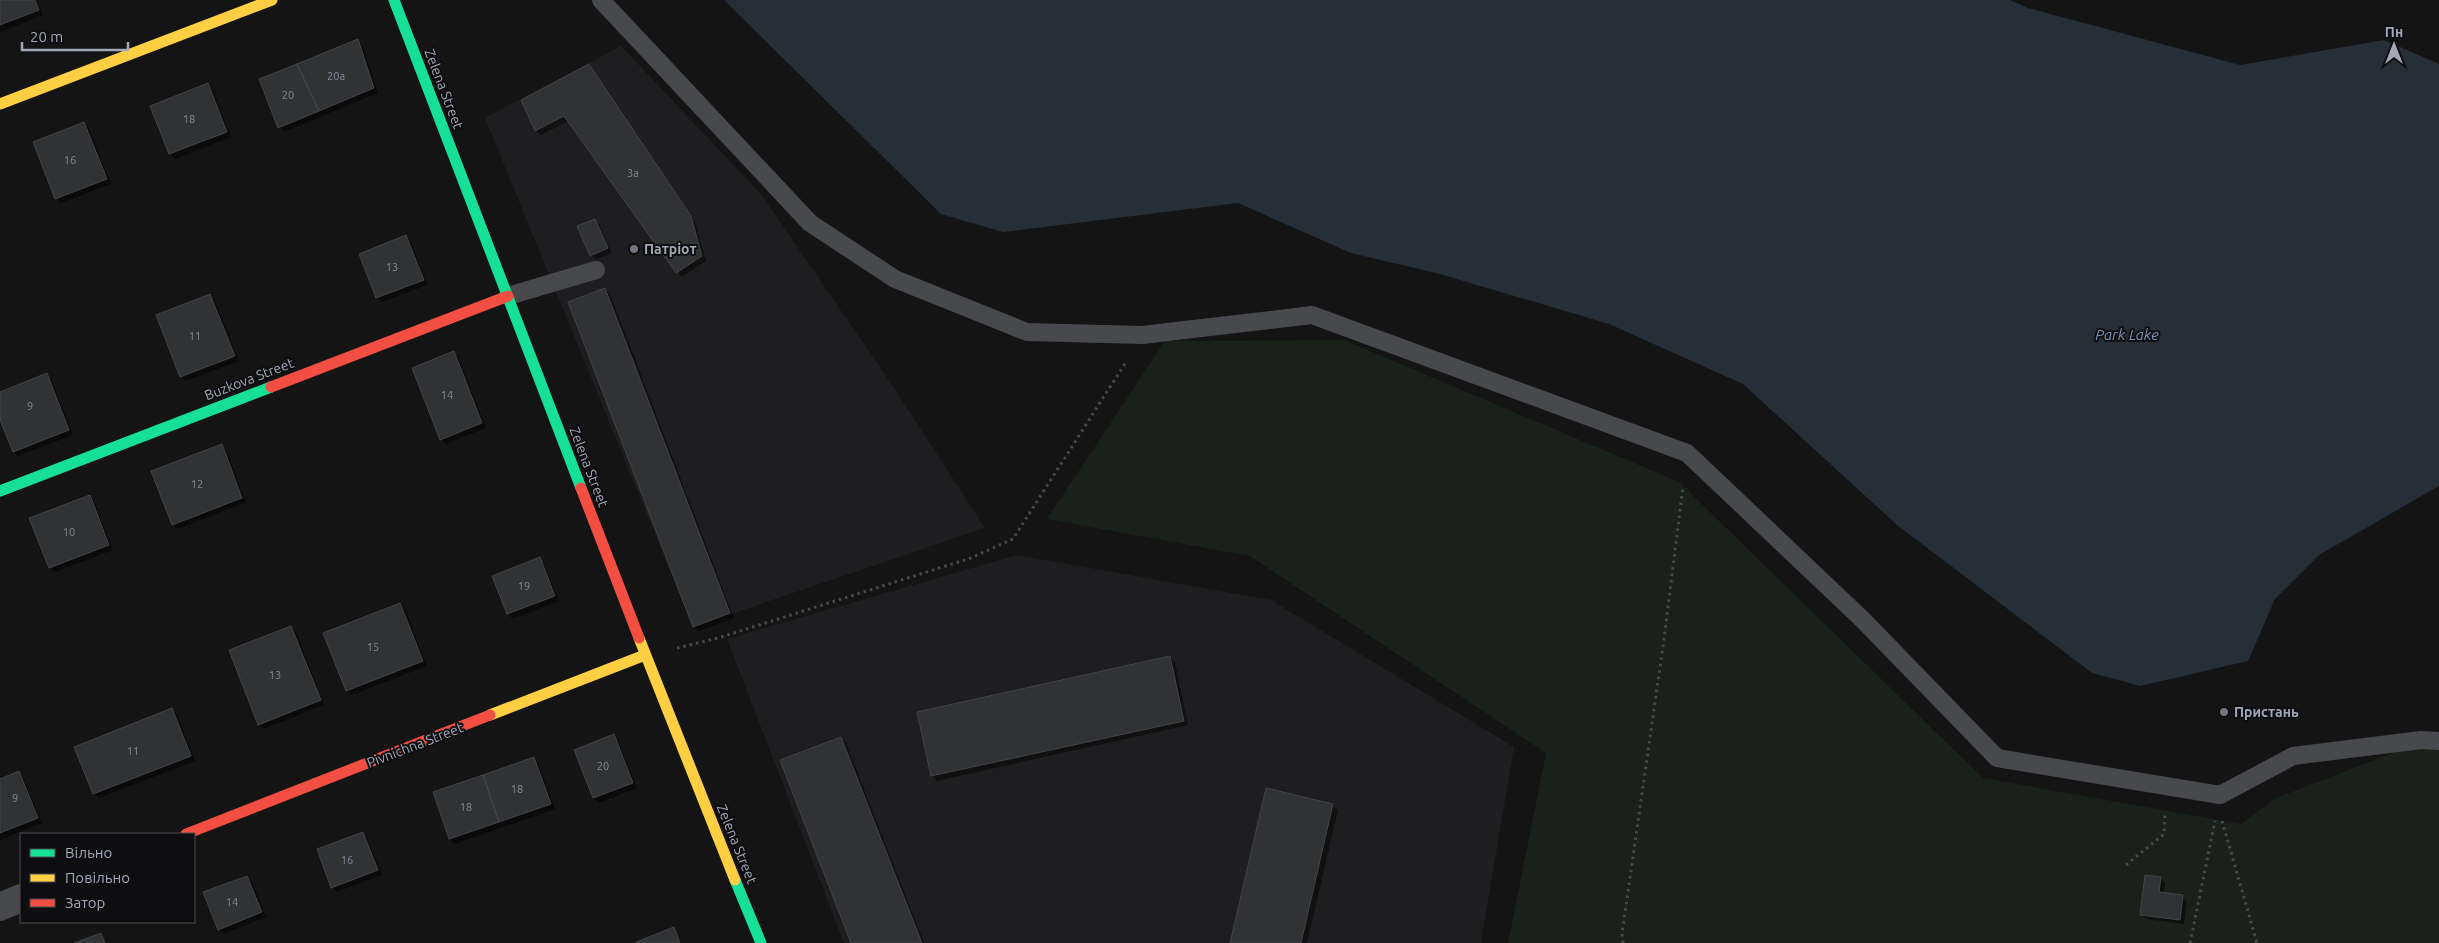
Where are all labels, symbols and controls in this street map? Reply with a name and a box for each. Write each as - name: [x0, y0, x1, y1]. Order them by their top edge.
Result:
- scale bar: [22, 20, 129, 52]
- north arrow: [2369, 20, 2419, 70]
- text: Пн: [2385, 24, 2403, 40]
- text: 20 m: [30, 28, 63, 45]
- street label: Zelena Street: [421, 47, 467, 132]
- house number: 20а: [327, 70, 345, 82]
- house number: 20: [282, 89, 294, 101]
- house number: 18: [183, 113, 195, 125]
- house number: 16: [64, 154, 76, 166]
- house number: 3а: [627, 167, 639, 179]
- place label: Патріот: [644, 241, 697, 257]
- marker: Патріот: [628, 243, 640, 255]
- house number: 13: [386, 261, 398, 273]
- water label: Park Lake: [2095, 326, 2159, 343]
- house number: 11: [189, 330, 201, 342]
- street label: Buzkova Street: [202, 354, 296, 403]
- house number: 14: [441, 389, 453, 401]
- house number: 9: [27, 400, 33, 412]
- street label: Zelena Street: [566, 425, 612, 510]
- house number: 12: [191, 478, 203, 490]
- house number: 10: [63, 526, 75, 538]
- house number: 19: [518, 580, 530, 592]
- house number: 15: [367, 641, 379, 653]
- house number: 13: [269, 669, 281, 681]
- place label: Пристань: [2234, 704, 2299, 720]
- marker: Пристань: [2218, 706, 2230, 718]
- street label: Pivnichna Street: [365, 719, 466, 771]
- house number: 11: [127, 745, 139, 757]
- house number: 20: [597, 760, 609, 772]
- house number: 18: [511, 783, 523, 795]
- house number: 9: [12, 792, 18, 804]
- house number: 18: [460, 801, 472, 813]
- street label: Zelena Street: [714, 802, 760, 887]
- legend: [20, 833, 195, 923]
- text: Вільно: [65, 844, 112, 861]
- house number: 16: [341, 854, 353, 866]
- text: Повільно: [65, 869, 130, 886]
- text: Затор: [65, 894, 105, 911]
- house number: 14: [226, 896, 238, 908]

